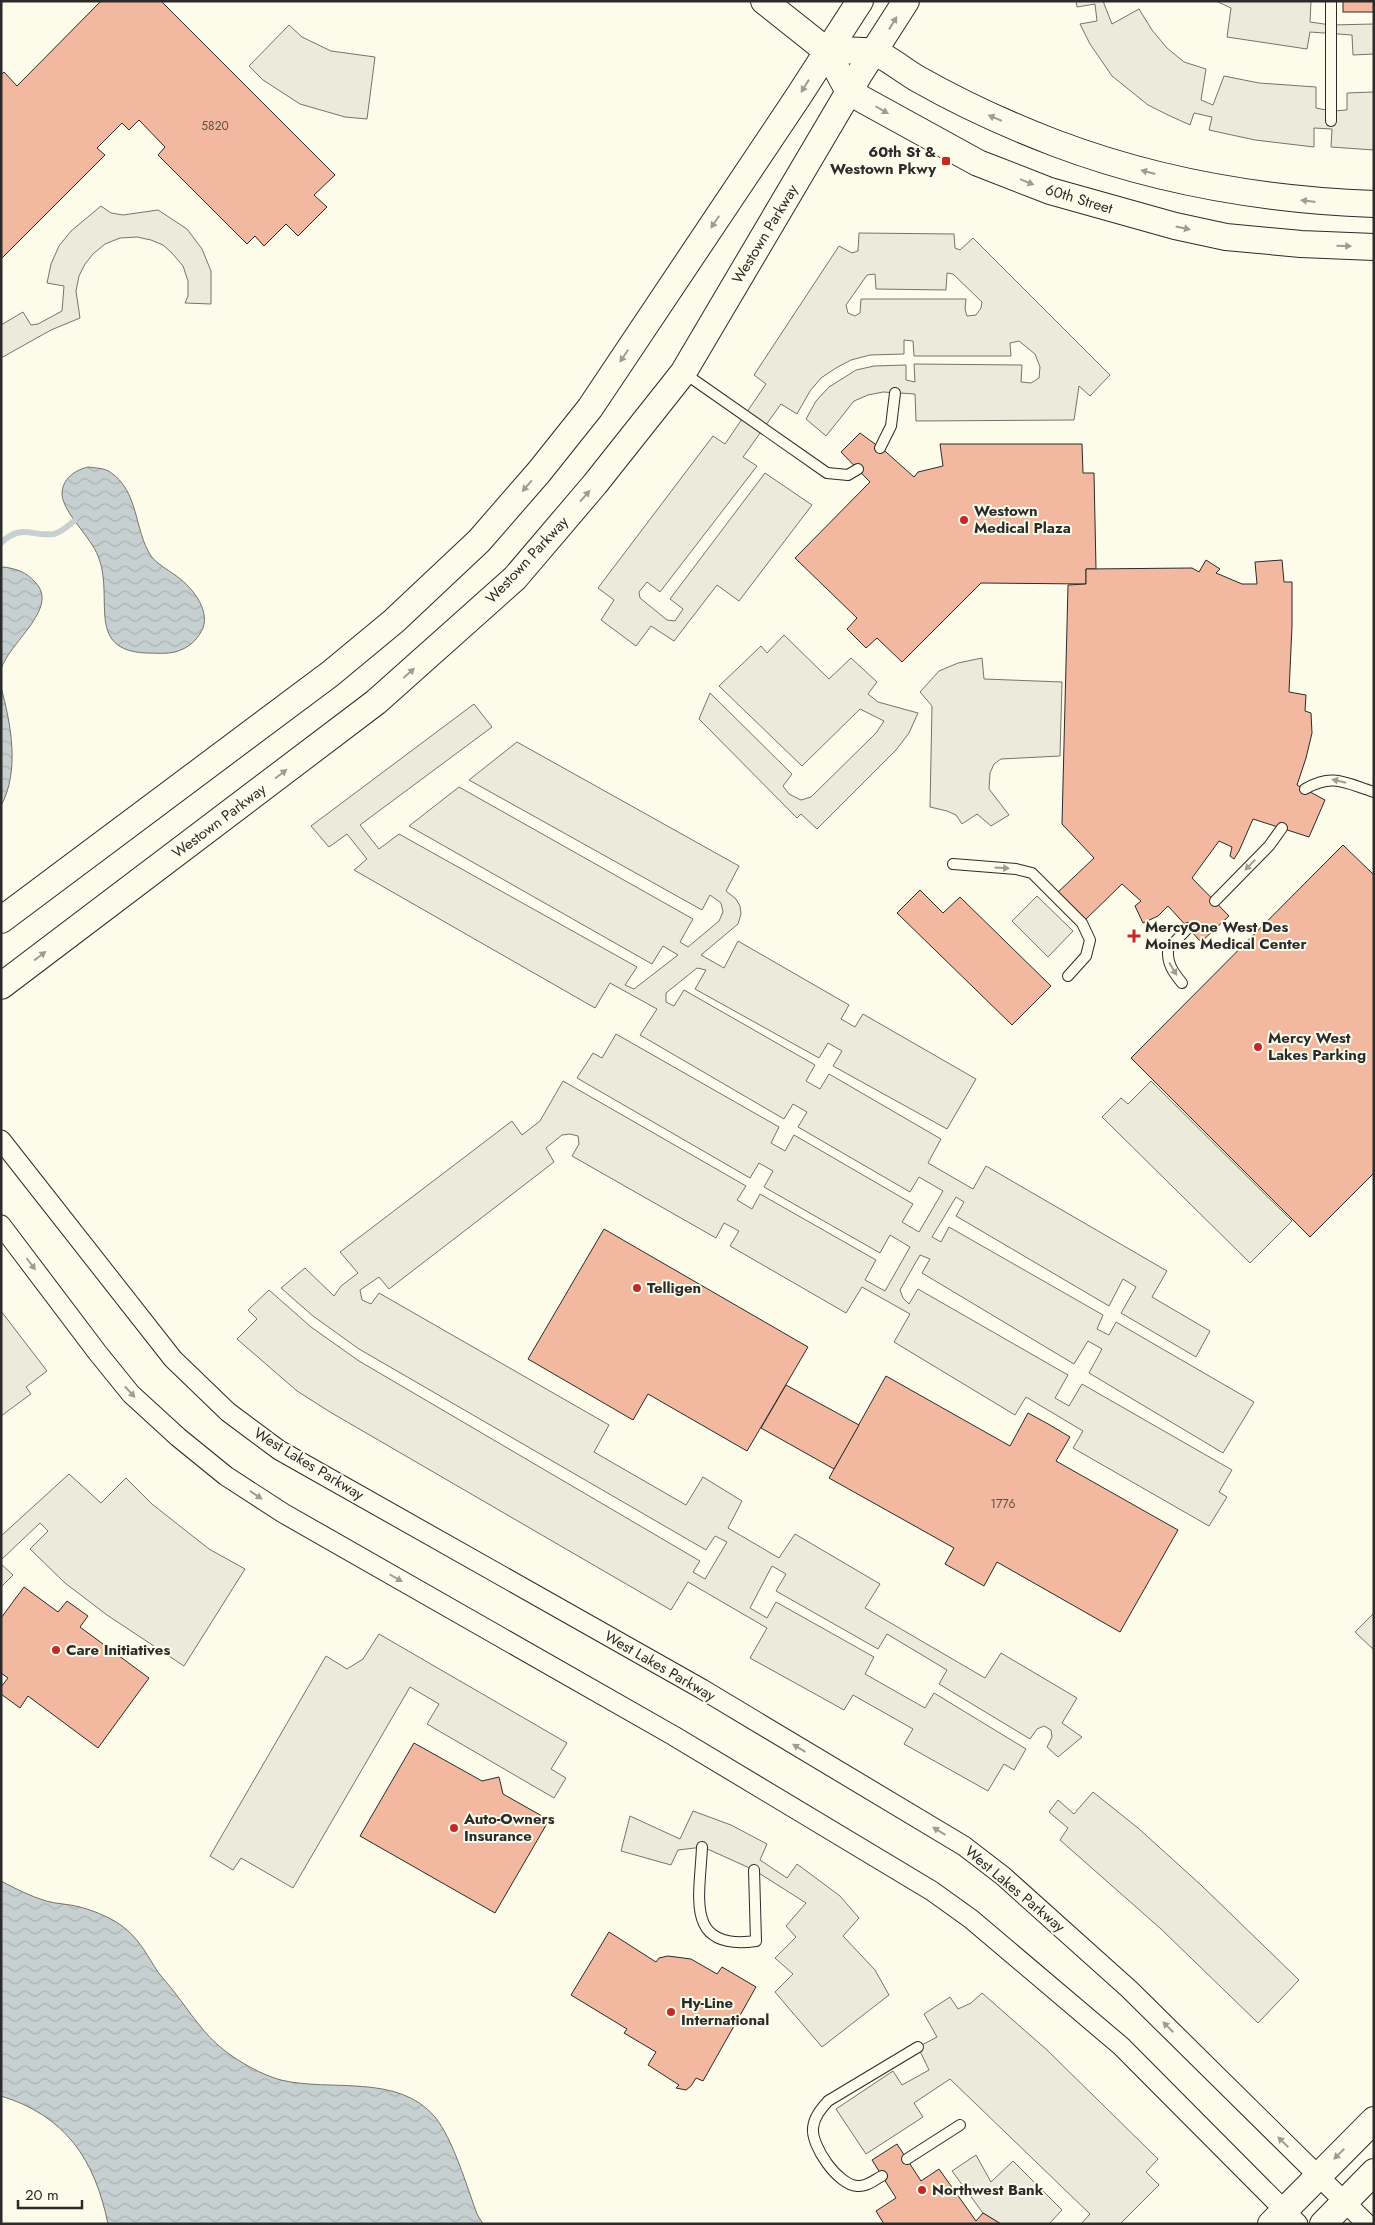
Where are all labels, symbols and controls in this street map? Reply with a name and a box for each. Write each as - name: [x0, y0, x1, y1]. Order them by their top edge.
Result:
- one-way arrow: [888, 16, 897, 29]
- one-way arrow: [800, 80, 810, 93]
- one-way arrow: [875, 106, 888, 115]
- one-way arrow: [987, 114, 1002, 122]
- house number: 5820: [201, 117, 229, 135]
- place label: 60th St & Westown Pkwy: [830, 141, 937, 180]
- marker: 60th St & Westown Pkwy: [940, 155, 952, 167]
- one-way arrow: [1140, 168, 1155, 176]
- one-way arrow: [1020, 178, 1035, 186]
- street label: 60th Street: [1043, 178, 1116, 220]
- street label: Westown Parkway: [727, 180, 804, 288]
- one-way arrow: [1299, 197, 1315, 205]
- one-way arrow: [710, 215, 720, 228]
- one-way arrow: [1175, 224, 1190, 232]
- one-way arrow: [1336, 242, 1352, 250]
- one-way arrow: [619, 350, 629, 363]
- one-way arrow: [521, 480, 533, 492]
- one-way arrow: [579, 490, 590, 503]
- place label: Westown Medical Plaza: [974, 500, 1071, 539]
- street label: Westown Parkway: [481, 511, 574, 609]
- marker: Westown Medical Plaza: [958, 514, 970, 526]
- one-way arrow: [402, 667, 414, 679]
- one-way arrow: [274, 768, 287, 779]
- one-way arrow: [1331, 777, 1346, 785]
- street label: Westown Parkway: [167, 778, 271, 864]
- one-way arrow: [1245, 859, 1257, 871]
- one-way arrow: [994, 864, 1010, 872]
- place label: MercyOne West Des Moines Medical Center: [1145, 916, 1307, 955]
- marker: MercyOne West Des Moines Medical Center: [1127, 929, 1141, 943]
- one-way arrow: [33, 951, 47, 961]
- one-way arrow: [1168, 963, 1177, 976]
- place label: Mercy West Lakes Parking: [1268, 1027, 1366, 1066]
- marker: Mercy West Lakes Parking: [1252, 1041, 1264, 1053]
- one-way arrow: [25, 1257, 36, 1270]
- place label: Telligen: [647, 1277, 701, 1299]
- marker: Telligen: [631, 1282, 643, 1294]
- one-way arrow: [124, 1386, 136, 1398]
- street label: West Lakes Parkway: [250, 1422, 369, 1506]
- one-way arrow: [249, 1490, 262, 1500]
- house number: 1776: [991, 1495, 1016, 1513]
- one-way arrow: [389, 1573, 402, 1582]
- street label: West Lakes Parkway: [600, 1625, 720, 1707]
- place label: Care Initiatives: [66, 1639, 170, 1661]
- marker: Care Initiatives: [50, 1644, 62, 1656]
- one-way arrow: [793, 1743, 806, 1752]
- place label: Auto-Owners Insurance: [463, 1808, 555, 1847]
- marker: Auto-Owners Insurance: [448, 1822, 460, 1834]
- one-way arrow: [932, 1826, 945, 1835]
- street label: West Lakes Parkway: [960, 1840, 1070, 1938]
- place label: Hy-Line International: [681, 1992, 769, 2031]
- marker: Hy-Line International: [665, 2006, 677, 2018]
- one-way arrow: [1162, 2021, 1174, 2033]
- one-way arrow: [1277, 2136, 1289, 2148]
- one-way arrow: [1334, 2148, 1346, 2160]
- scale bar: [18, 2178, 81, 2210]
- place label: Northwest Bank: [932, 2179, 1044, 2201]
- text: 20 m: [25, 2184, 59, 2206]
- marker: Northwest Bank: [916, 2184, 928, 2196]

